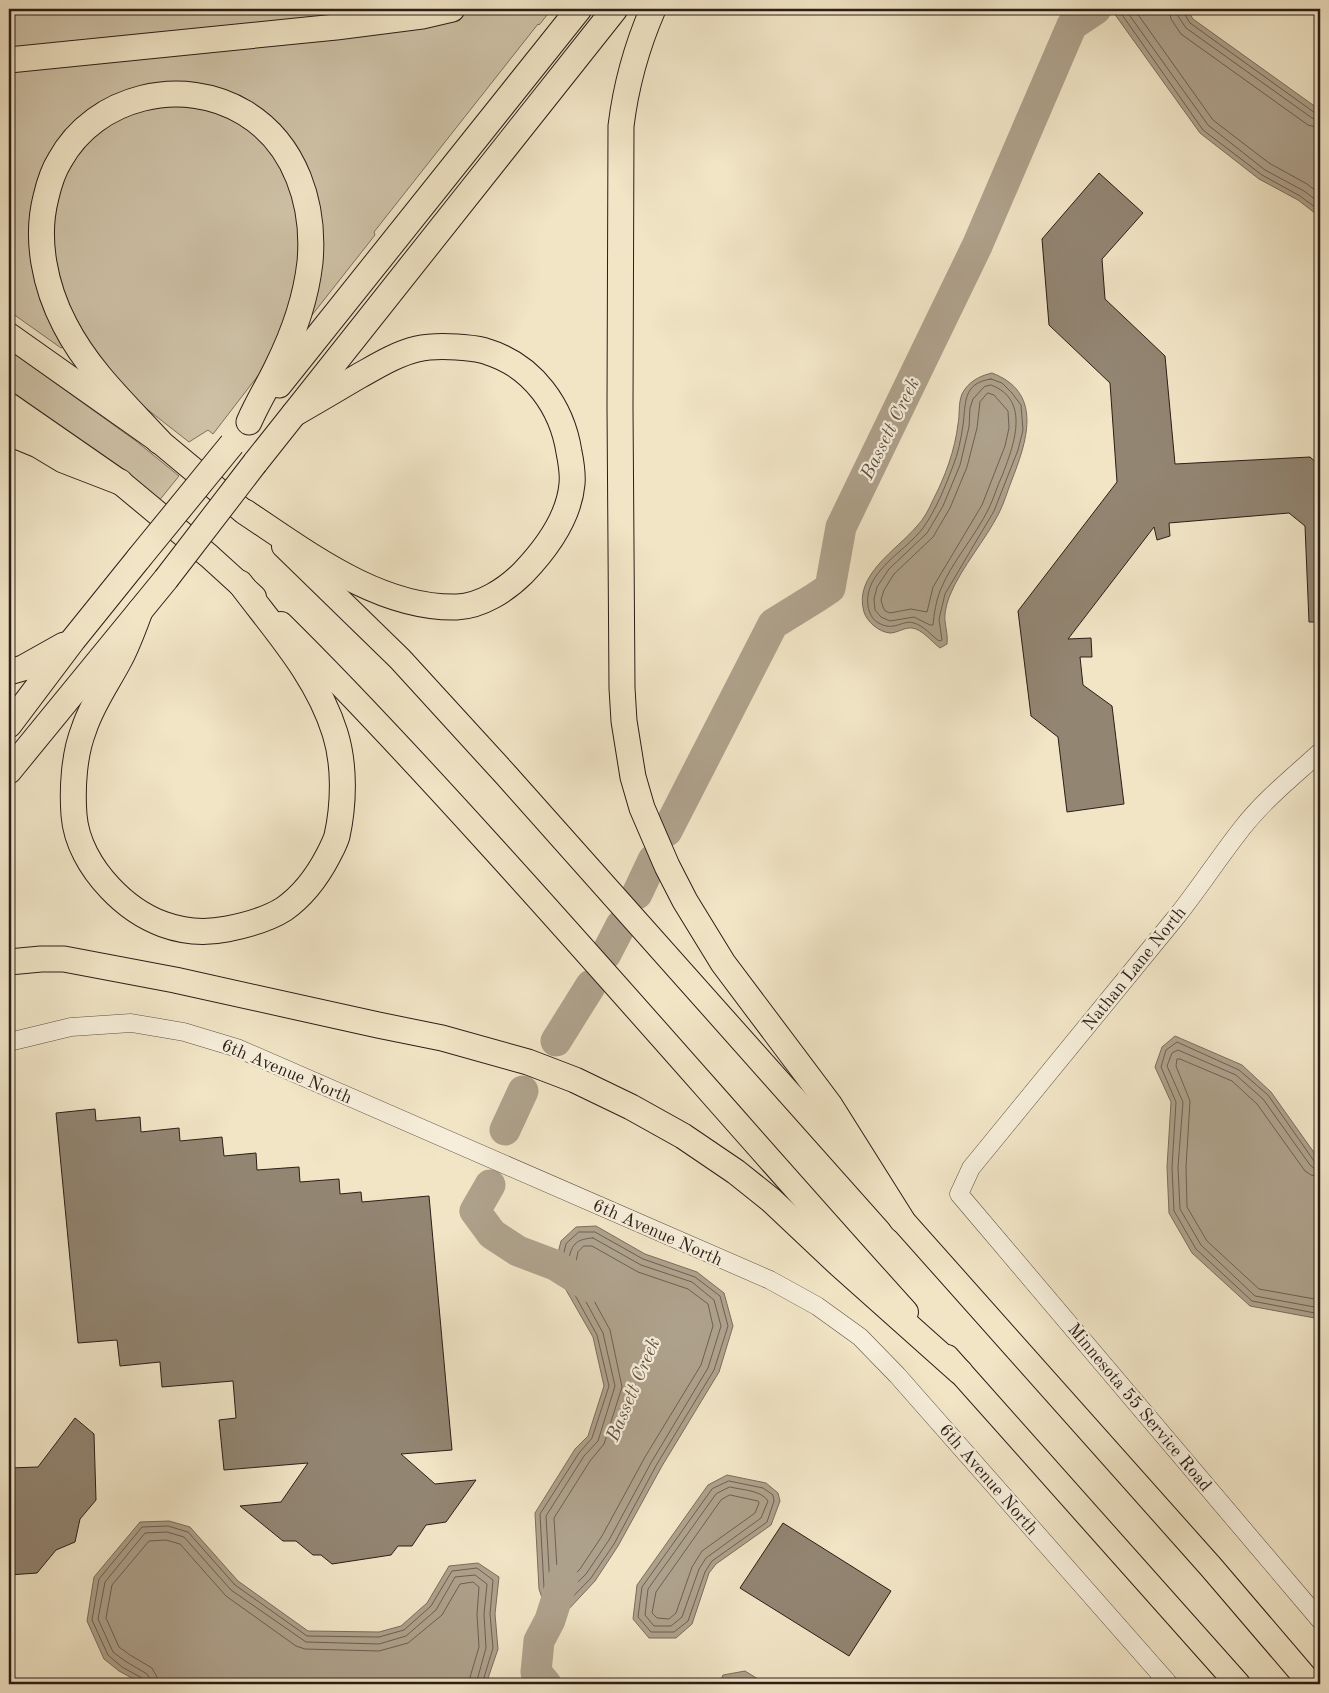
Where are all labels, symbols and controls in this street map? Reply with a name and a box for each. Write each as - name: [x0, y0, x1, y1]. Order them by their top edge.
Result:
- water label: Bassett Creek: [858, 375, 924, 484]
- street label: Nathan Lane North: [1080, 903, 1190, 1034]
- street label: 6th Avenue North: [219, 1036, 355, 1108]
- street label: 6th Avenue North: [590, 1196, 725, 1270]
- street label: Minnesota 55 Service Road: [1064, 1320, 1215, 1495]
- water label: Bassett Creek: [604, 1335, 665, 1445]
- street label: 6th Avenue North: [936, 1421, 1041, 1539]

